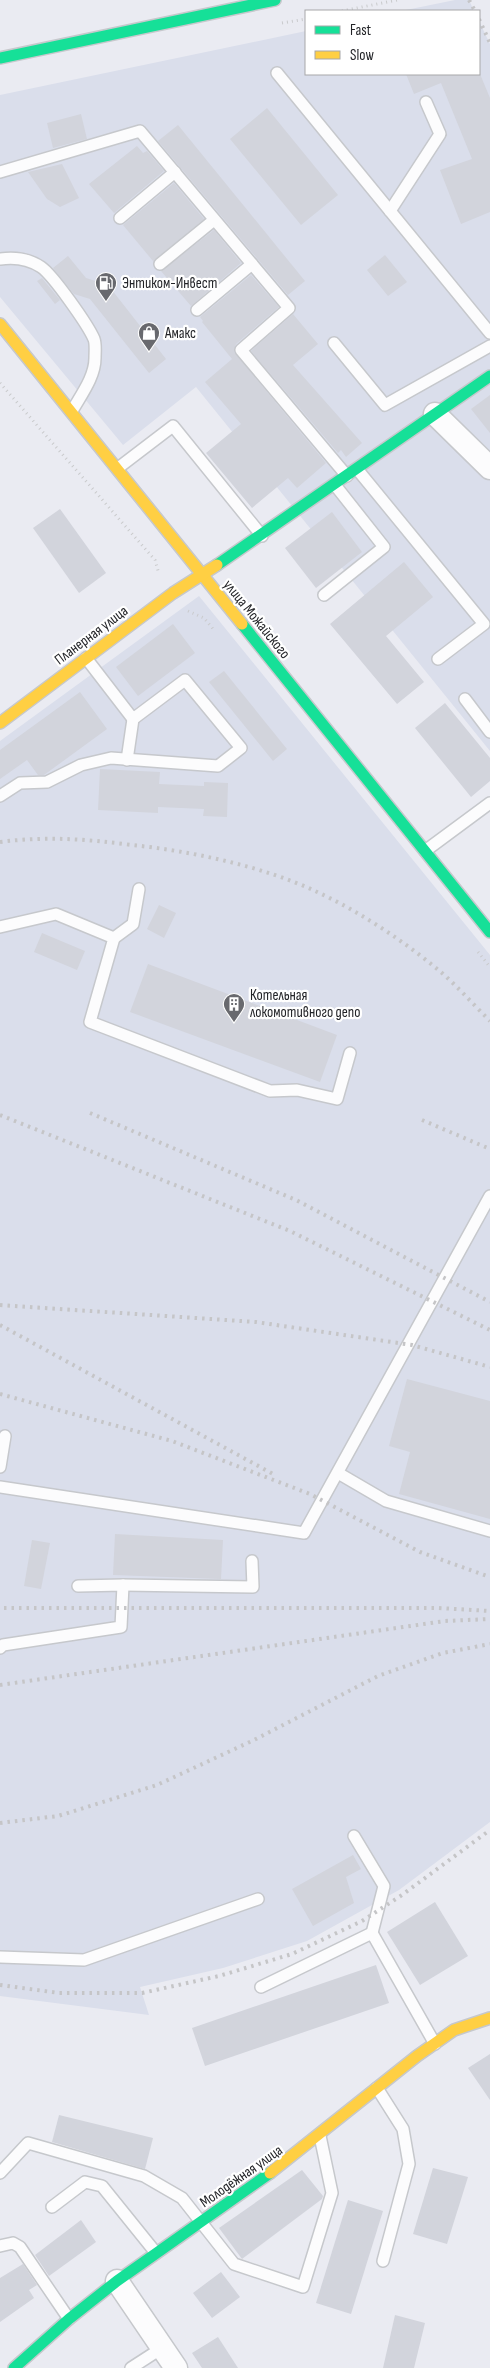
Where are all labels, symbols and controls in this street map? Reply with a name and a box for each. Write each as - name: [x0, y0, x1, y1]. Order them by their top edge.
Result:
- legend: [305, 10, 480, 75]
- text: Fast: [350, 21, 372, 40]
- text: Slow: [350, 46, 374, 65]
- fuel station icon: Энтиком-Инвест: [94, 271, 118, 302]
- place label: Энтиком-Инвест: [122, 274, 217, 293]
- shop icon: Амакс: [137, 321, 161, 352]
- place label: Амакс: [164, 324, 196, 343]
- street label: улица Можайского: [219, 576, 294, 663]
- street label: Планерная улица: [51, 602, 132, 669]
- place label: Котельная локомотивного депо: [250, 986, 360, 1022]
- building icon: Котельная локомотивного депо: [222, 992, 246, 1023]
- street label: Молодёжная улица: [196, 2141, 286, 2212]

